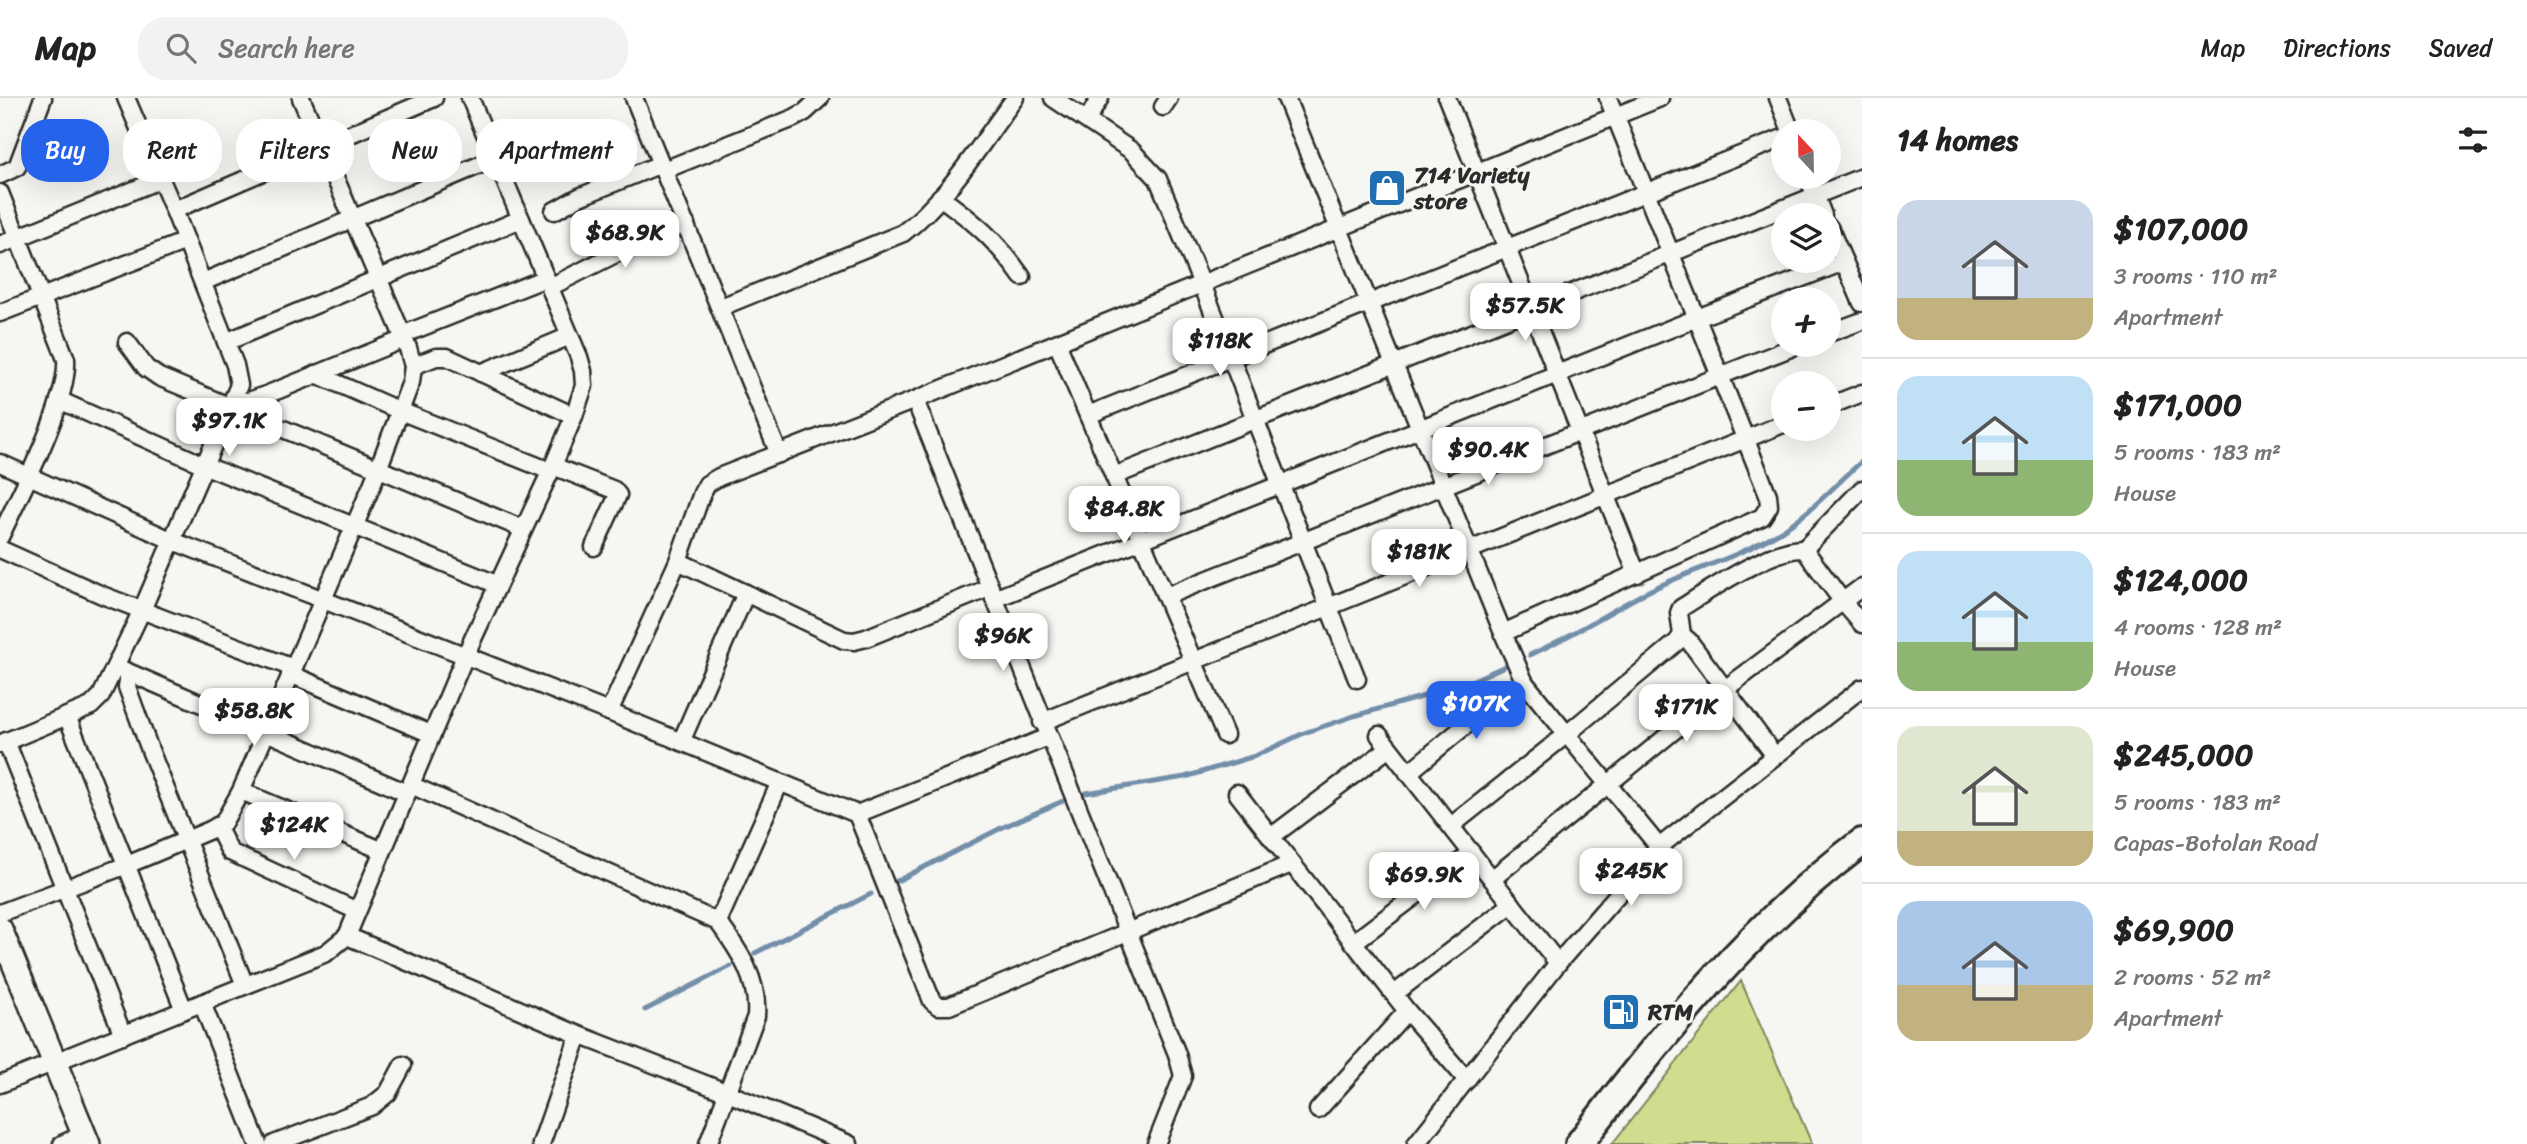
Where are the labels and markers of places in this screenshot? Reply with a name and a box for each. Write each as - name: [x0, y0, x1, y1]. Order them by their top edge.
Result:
- place label: 714 Variety store: [1413, 155, 1531, 222]
- shop icon: 714 Variety store: [1366, 167, 1408, 209]
- pin: $68.9K: [568, 211, 682, 270]
- pin: $57.5K: [1468, 284, 1582, 343]
- pin: $118K: [1171, 318, 1269, 378]
- pin: $97.1K: [172, 398, 286, 458]
- pin: $90.4K: [1431, 428, 1545, 487]
- pin: $84.8K: [1067, 486, 1181, 546]
- pin: $181K: [1370, 530, 1468, 589]
- pin: $96K: [962, 614, 1044, 673]
- pin: $107K: [1427, 682, 1525, 741]
- pin: $171K: [1637, 684, 1735, 744]
- pin: $58.8K: [197, 688, 311, 748]
- pin: $124K: [245, 802, 343, 862]
- pin: $245K: [1582, 848, 1680, 908]
- pin: $69.9K: [1367, 852, 1481, 912]
- fuel station icon: RTM: [1600, 991, 1642, 1033]
- place label: RTM: [1647, 992, 1693, 1033]

